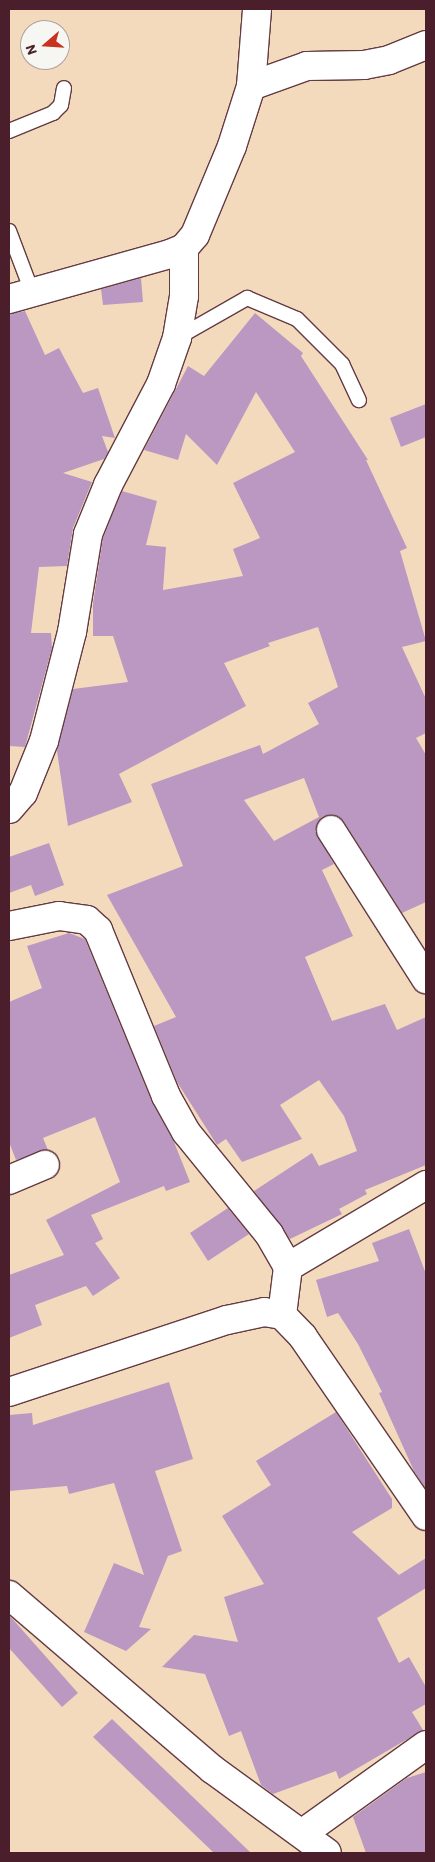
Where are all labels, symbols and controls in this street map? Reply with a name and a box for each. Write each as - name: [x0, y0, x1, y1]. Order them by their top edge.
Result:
- north arrow: [20, 20, 70, 70]
- text: N: [22, 42, 41, 57]

